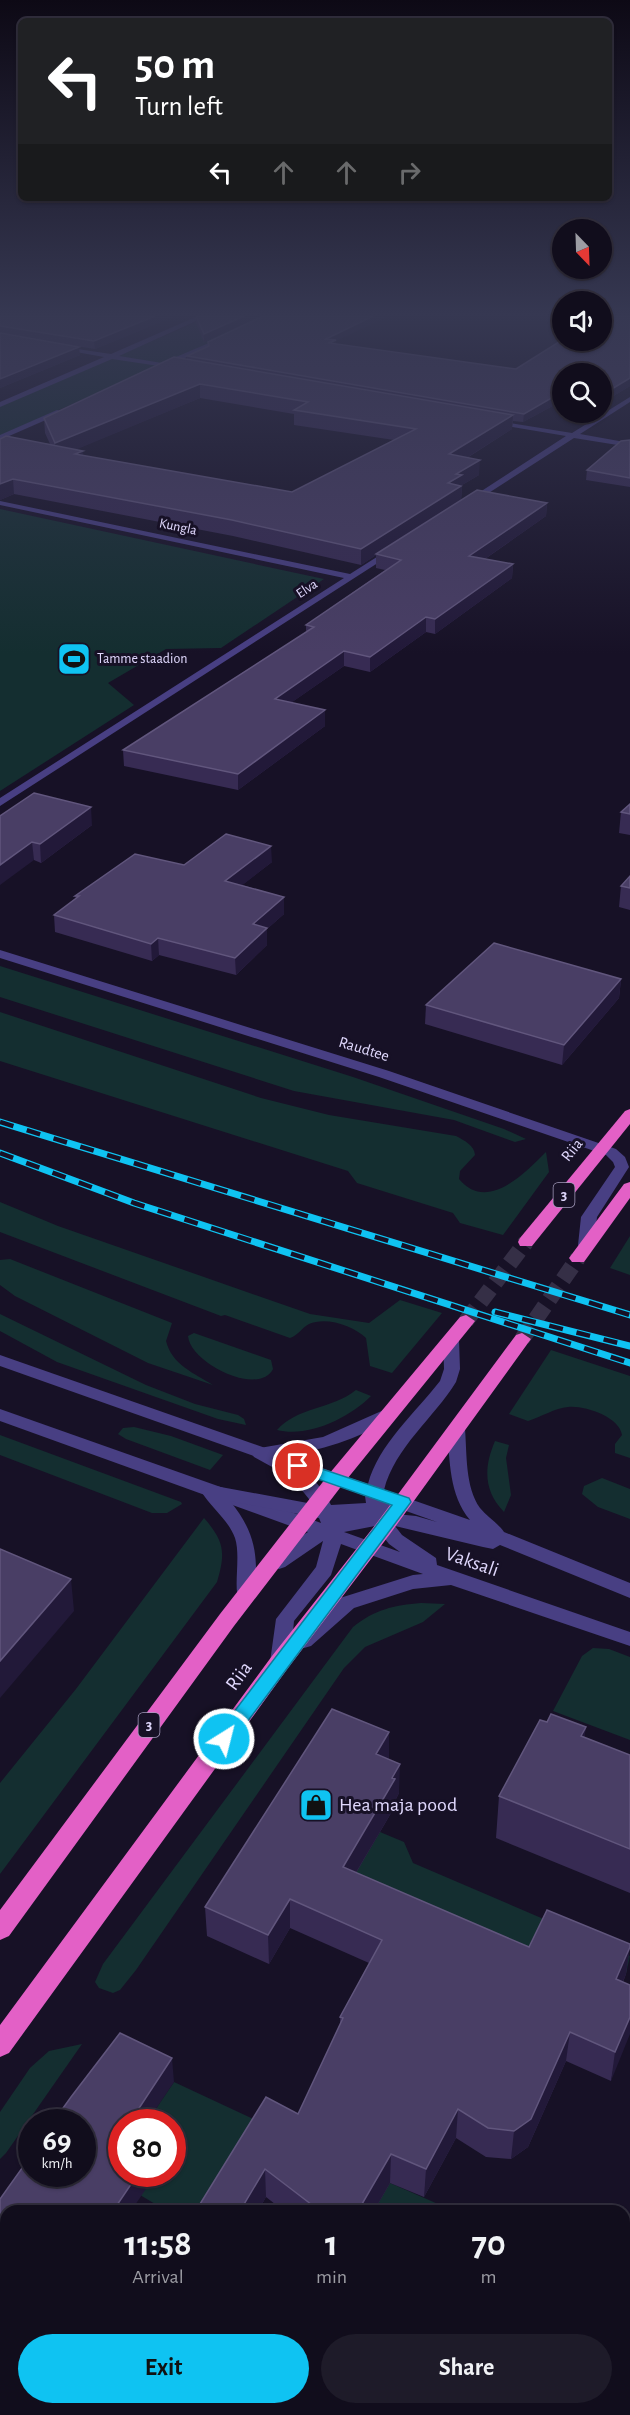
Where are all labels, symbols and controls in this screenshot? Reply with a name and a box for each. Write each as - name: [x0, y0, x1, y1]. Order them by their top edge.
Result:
- icon: left: [36, 42, 114, 120]
- text: 50 m: [135, 44, 215, 86]
- text: Turn left: [135, 93, 223, 120]
- icon: left: [204, 156, 237, 189]
- icon: ahead: [267, 156, 300, 189]
- icon: ahead: [330, 156, 363, 189]
- icon: right: [393, 156, 426, 189]
- north arrow: [552, 219, 612, 279]
- map controls: [552, 219, 612, 423]
- button: sound: [552, 291, 612, 351]
- button: search: [552, 363, 612, 423]
- street label: Kungla: [158, 516, 199, 538]
- street label: Elva: [294, 577, 321, 601]
- sports icon: Tamme staadion: [56, 641, 92, 677]
- place label: Tamme staadion: [97, 652, 187, 666]
- street label: Raudtee: [337, 1034, 391, 1064]
- street label: Riia: [558, 1136, 586, 1164]
- road number: 3: [554, 1183, 574, 1207]
- pin: [272, 1440, 323, 1491]
- icon: arrive: [281, 1449, 314, 1482]
- street label: Vaksali: [443, 1544, 501, 1580]
- street label: Riia: [222, 1658, 256, 1694]
- position arrow: [192, 1707, 256, 1771]
- road number: 3: [138, 1713, 160, 1737]
- shop icon: Hea maja pood: [298, 1787, 334, 1823]
- place label: Hea maja pood: [339, 1795, 457, 1815]
- speed limit sign: 80: [108, 2109, 186, 2187]
- text: 69: [43, 2126, 71, 2156]
- text: km/h: [42, 2156, 72, 2171]
- text: 11:58: [124, 2226, 192, 2262]
- text: 1: [325, 2226, 338, 2262]
- text: 70: [471, 2226, 506, 2262]
- text: Arrival: [132, 2267, 184, 2287]
- text: min: [316, 2267, 347, 2287]
- text: m: [481, 2267, 497, 2287]
- button: Exit: [18, 2334, 309, 2403]
- button: Share: [321, 2334, 612, 2403]

